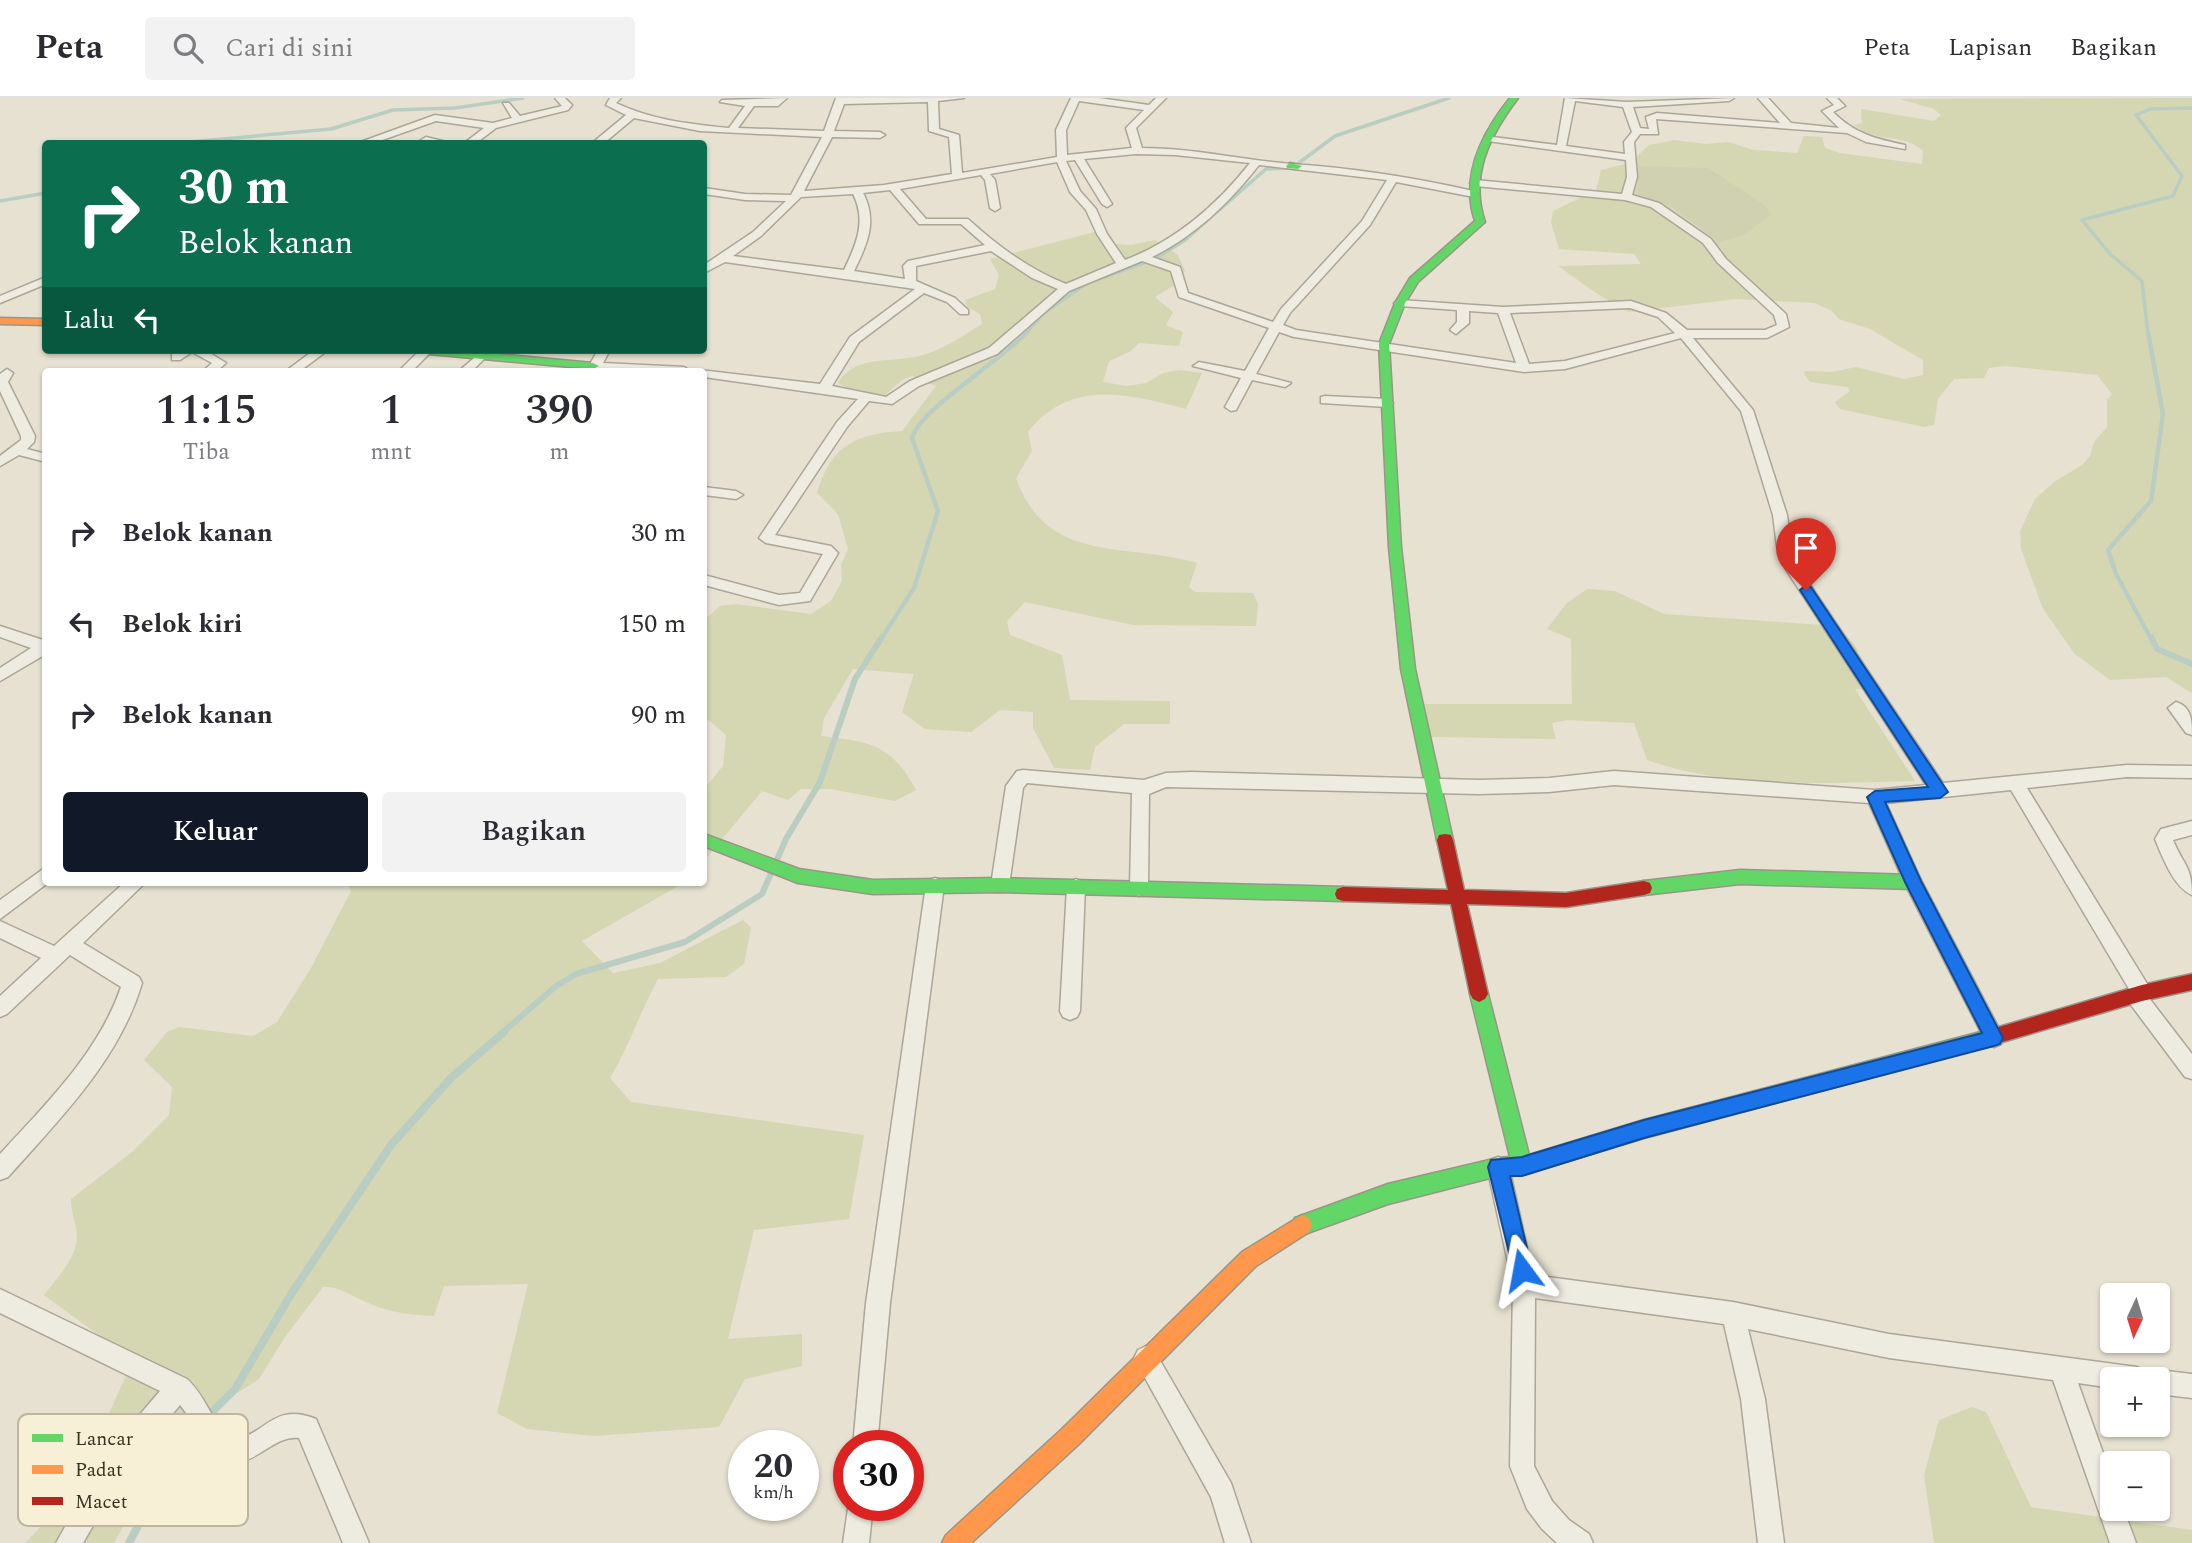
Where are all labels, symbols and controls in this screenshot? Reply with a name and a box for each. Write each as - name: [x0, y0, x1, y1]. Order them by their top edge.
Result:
- search box: [145, 17, 635, 80]
- text: Peta: [35, 23, 103, 73]
- text: Cari di sini: [225, 28, 353, 68]
- icon: search: [169, 29, 207, 67]
- text: Peta: [1863, 30, 1910, 66]
- text: Lapisan: [1948, 30, 2032, 66]
- text: Bagikan: [2070, 30, 2157, 66]
- text: 30 m: [178, 151, 289, 226]
- icon: right: [63, 168, 154, 259]
- text: Belok kanan: [178, 219, 353, 268]
- text: Lalu: [63, 300, 114, 340]
- icon: left: [128, 301, 166, 339]
- text: 11:15: [156, 379, 257, 442]
- text: 1: [380, 379, 402, 442]
- text: 390: [526, 379, 593, 442]
- text: Tiba: [183, 435, 230, 470]
- text: mnt: [371, 435, 412, 470]
- text: m: [550, 435, 569, 470]
- text: Belok kanan: [122, 513, 273, 553]
- text: 30 m: [631, 513, 686, 553]
- icon: right: [63, 514, 101, 552]
- pin: [1776, 518, 1836, 590]
- icon: arrive: [1787, 529, 1825, 567]
- text: Belok kiri: [122, 604, 242, 644]
- text: 150 m: [618, 604, 686, 644]
- icon: left: [63, 605, 101, 643]
- text: Belok kanan: [122, 695, 273, 735]
- text: 90 m: [631, 695, 686, 735]
- icon: right: [63, 696, 101, 734]
- button: Keluar: [63, 792, 368, 872]
- button: Bagikan: [382, 792, 686, 872]
- position arrow: [1485, 1233, 1559, 1307]
- north arrow: [2100, 1283, 2170, 1353]
- map controls: [2100, 1283, 2170, 1521]
- button: +: [2100, 1367, 2170, 1437]
- legend: [18, 1414, 248, 1526]
- text: Lancar: [75, 1425, 134, 1454]
- speed limit sign: 30: [833, 1430, 924, 1521]
- text: 20: [754, 1440, 793, 1493]
- button: −: [2100, 1451, 2170, 1521]
- text: Padat: [75, 1456, 123, 1485]
- text: km/h: [753, 1479, 794, 1506]
- text: Macet: [75, 1488, 128, 1517]

